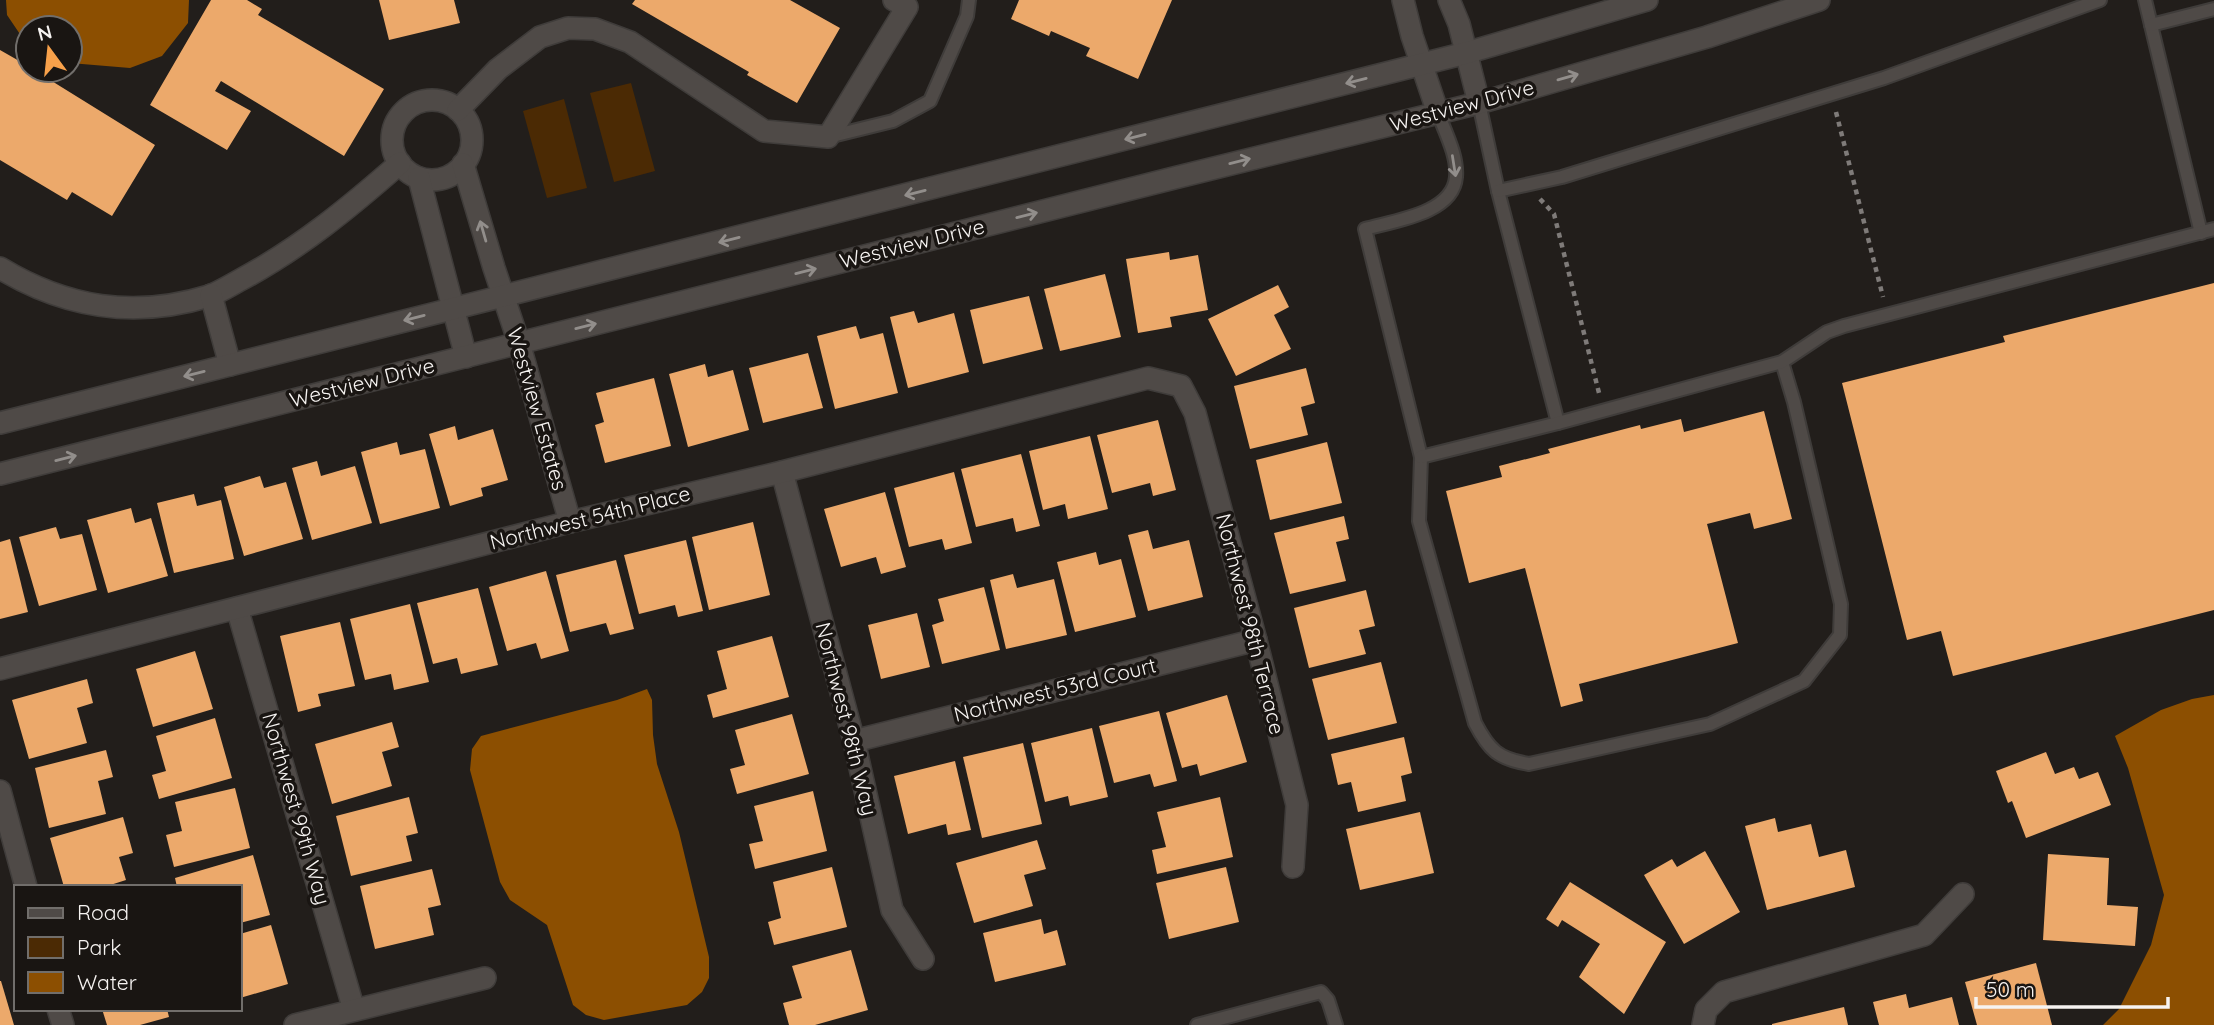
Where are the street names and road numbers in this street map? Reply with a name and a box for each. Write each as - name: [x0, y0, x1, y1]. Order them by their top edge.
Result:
- street label: Westview Drive: [1387, 73, 1537, 137]
- street label: Westview Drive: [837, 212, 987, 274]
- street label: Westview Estates: [502, 324, 574, 493]
- street label: Westview Drive: [287, 351, 437, 413]
- street label: Northwest 54th Place: [487, 480, 693, 555]
- street label: Northwest 98th Terrace: [1211, 511, 1291, 737]
- street label: Northwest 98th Way: [810, 620, 884, 818]
- street label: Northwest 53rd Court: [951, 651, 1159, 727]
- street label: Northwest 99th Way: [257, 710, 337, 908]

